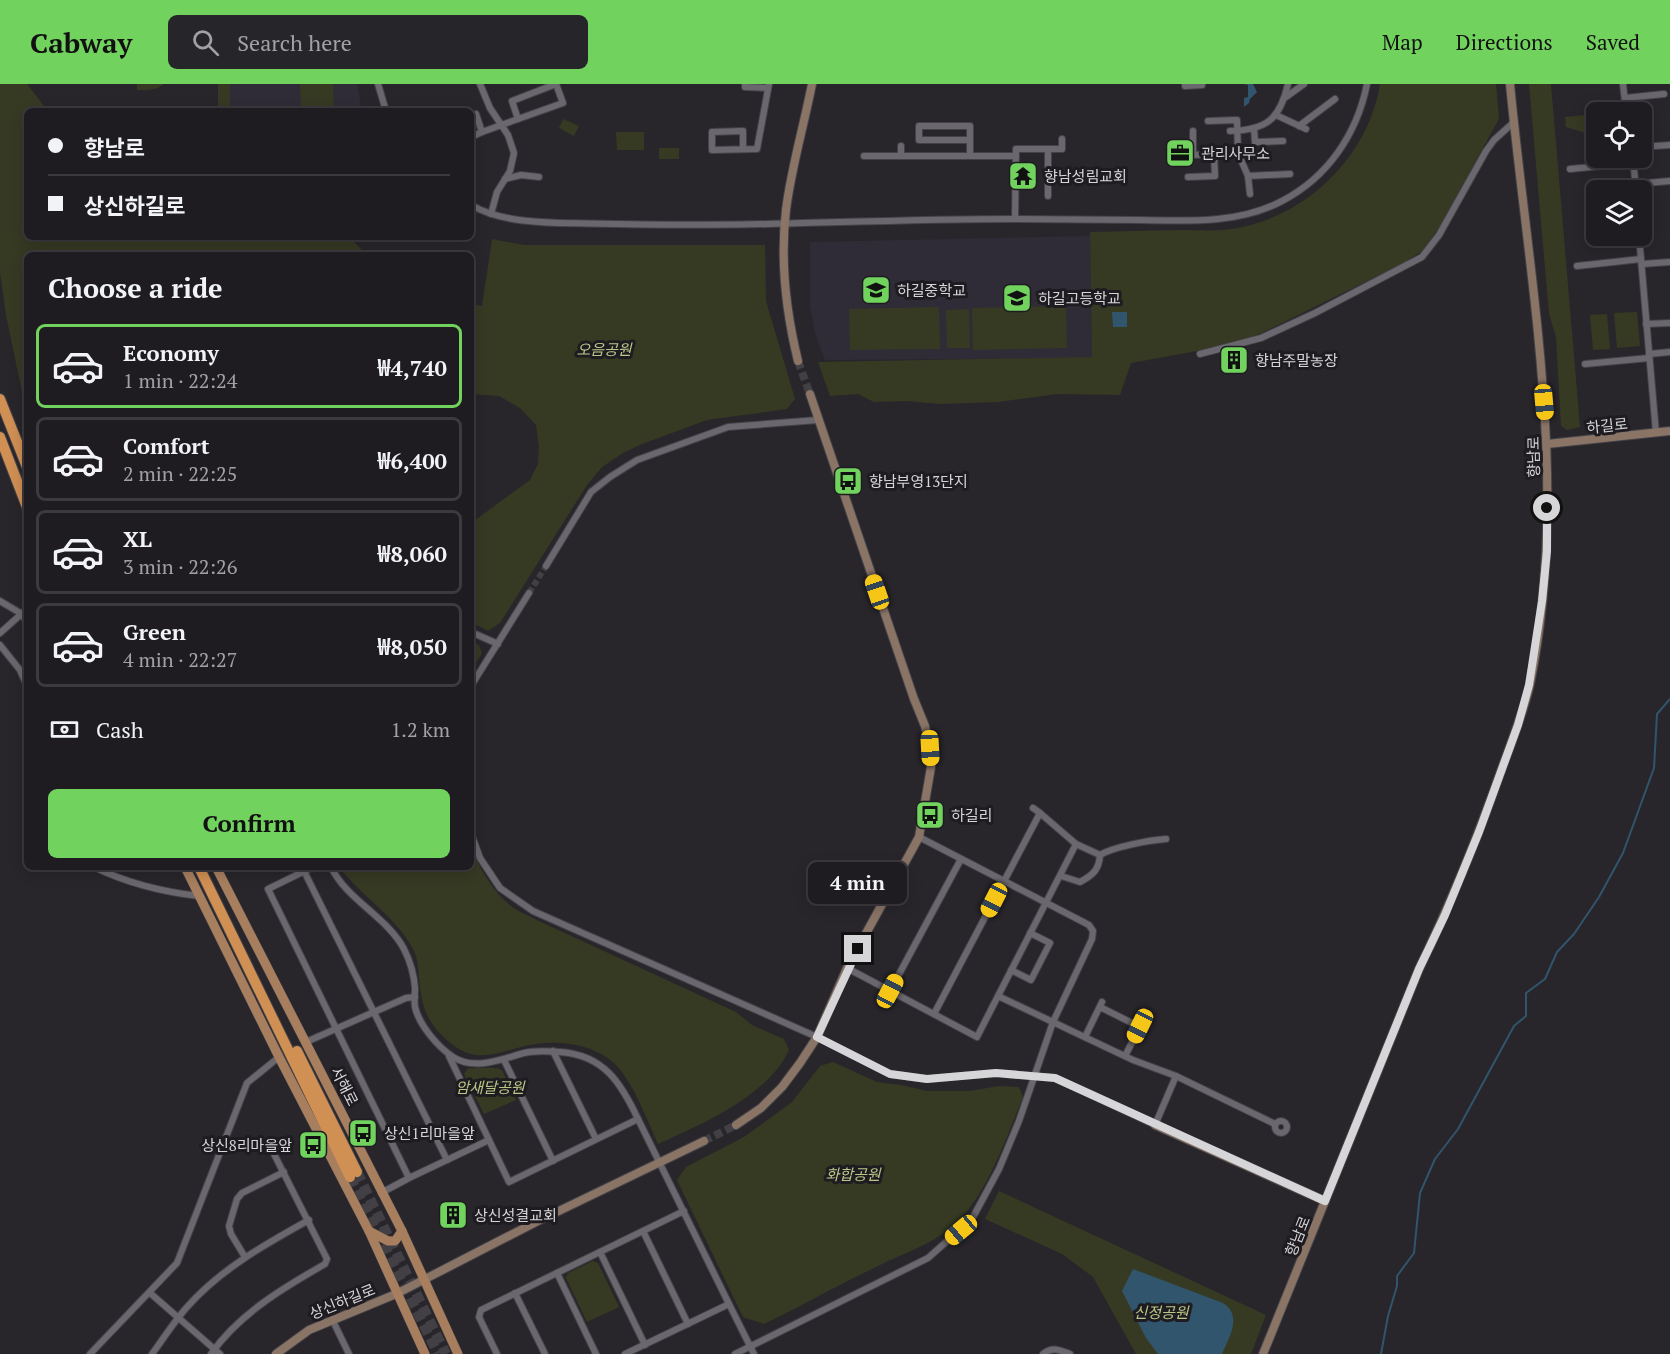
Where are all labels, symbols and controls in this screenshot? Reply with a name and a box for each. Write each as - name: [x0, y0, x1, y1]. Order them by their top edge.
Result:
- search box: [168, 15, 588, 69]
- text: Cabway: [30, 24, 132, 61]
- icon: search: [189, 26, 222, 59]
- text: Search here: [237, 28, 352, 57]
- text: Map: [1382, 28, 1423, 56]
- text: Directions: [1456, 28, 1553, 56]
- text: Saved: [1586, 28, 1640, 56]
- map controls: [1586, 102, 1652, 246]
- button: locate: [1586, 102, 1652, 168]
- text: 향남로: [84, 133, 145, 162]
- office icon: 관리사무소: [1164, 137, 1196, 169]
- place label: 관리사무소: [1201, 143, 1270, 163]
- temple icon: 향남성림교회: [1007, 160, 1039, 192]
- place label: 향남성림교회: [1044, 166, 1127, 186]
- button: layers: [1586, 180, 1652, 246]
- text: 상신하길로: [84, 191, 185, 220]
- text: Choose a ride: [48, 270, 223, 306]
- school or university icon: 하길중학교: [860, 274, 892, 306]
- place label: 하길중학교: [897, 280, 966, 300]
- school or university icon: 하길고등학교: [1001, 282, 1033, 314]
- place label: 하길고등학교: [1038, 288, 1121, 308]
- text: Economy: [123, 338, 219, 367]
- icon: car: [51, 339, 105, 393]
- park label: 오음공원: [576, 339, 633, 359]
- building icon: 향남주말농장: [1218, 344, 1250, 376]
- place label: 향남주말농장: [1255, 350, 1338, 370]
- text: ₩4,740: [378, 353, 447, 382]
- text: 1 min · 22:24: [123, 367, 237, 394]
- car: [1533, 383, 1555, 421]
- street label: 하길로: [1585, 413, 1629, 437]
- text: Comfort: [123, 431, 209, 460]
- icon: car: [51, 432, 105, 486]
- street label: 향남로: [1523, 436, 1543, 478]
- text: ₩6,400: [378, 446, 447, 475]
- text: 2 min · 22:25: [123, 460, 237, 487]
- bus stop icon: 향남부영13단지: [832, 465, 864, 497]
- place label: 향남부영13단지: [869, 471, 968, 491]
- route start: [1533, 494, 1560, 521]
- text: XL: [123, 524, 152, 553]
- icon: car: [51, 525, 105, 579]
- text: ₩8,060: [378, 539, 447, 568]
- text: 3 min · 22:26: [123, 553, 237, 580]
- car: [863, 572, 891, 612]
- text: Green: [123, 617, 186, 646]
- icon: car: [51, 618, 105, 672]
- text: ₩8,050: [378, 632, 447, 661]
- text: 4 min · 22:27: [123, 646, 237, 673]
- icon: cash: [48, 713, 81, 746]
- text: Cash: [96, 715, 144, 744]
- text: 1.2 km: [391, 716, 450, 743]
- car: [920, 730, 940, 766]
- button: Confirm: [48, 789, 450, 858]
- bus stop icon: 하길리: [914, 799, 946, 831]
- place label: 하길리: [951, 805, 992, 825]
- callout: 4 min: [808, 862, 908, 904]
- text: 4 min: [830, 869, 885, 896]
- car: [978, 880, 1010, 920]
- route end: [844, 935, 871, 962]
- car: [874, 971, 906, 1011]
- car: [1124, 1006, 1156, 1046]
- street label: 서해로: [327, 1063, 363, 1109]
- park label: 암새달공원: [455, 1077, 526, 1097]
- bus stop icon: 상신1리마을앞: [347, 1117, 379, 1149]
- place label: 상신1리마을앞: [384, 1123, 475, 1143]
- bus stop icon: 상신8리마을앞: [297, 1129, 329, 1161]
- place label: 상신8리마을앞: [201, 1135, 292, 1155]
- park label: 화합공원: [825, 1164, 882, 1184]
- building icon: 상신성결교회: [437, 1199, 469, 1231]
- place label: 상신성결교회: [474, 1205, 557, 1225]
- car: [941, 1212, 981, 1248]
- street label: 향남로: [1280, 1213, 1314, 1259]
- street label: 상신하길로: [306, 1279, 378, 1323]
- park label: 신정공원: [1133, 1302, 1190, 1322]

